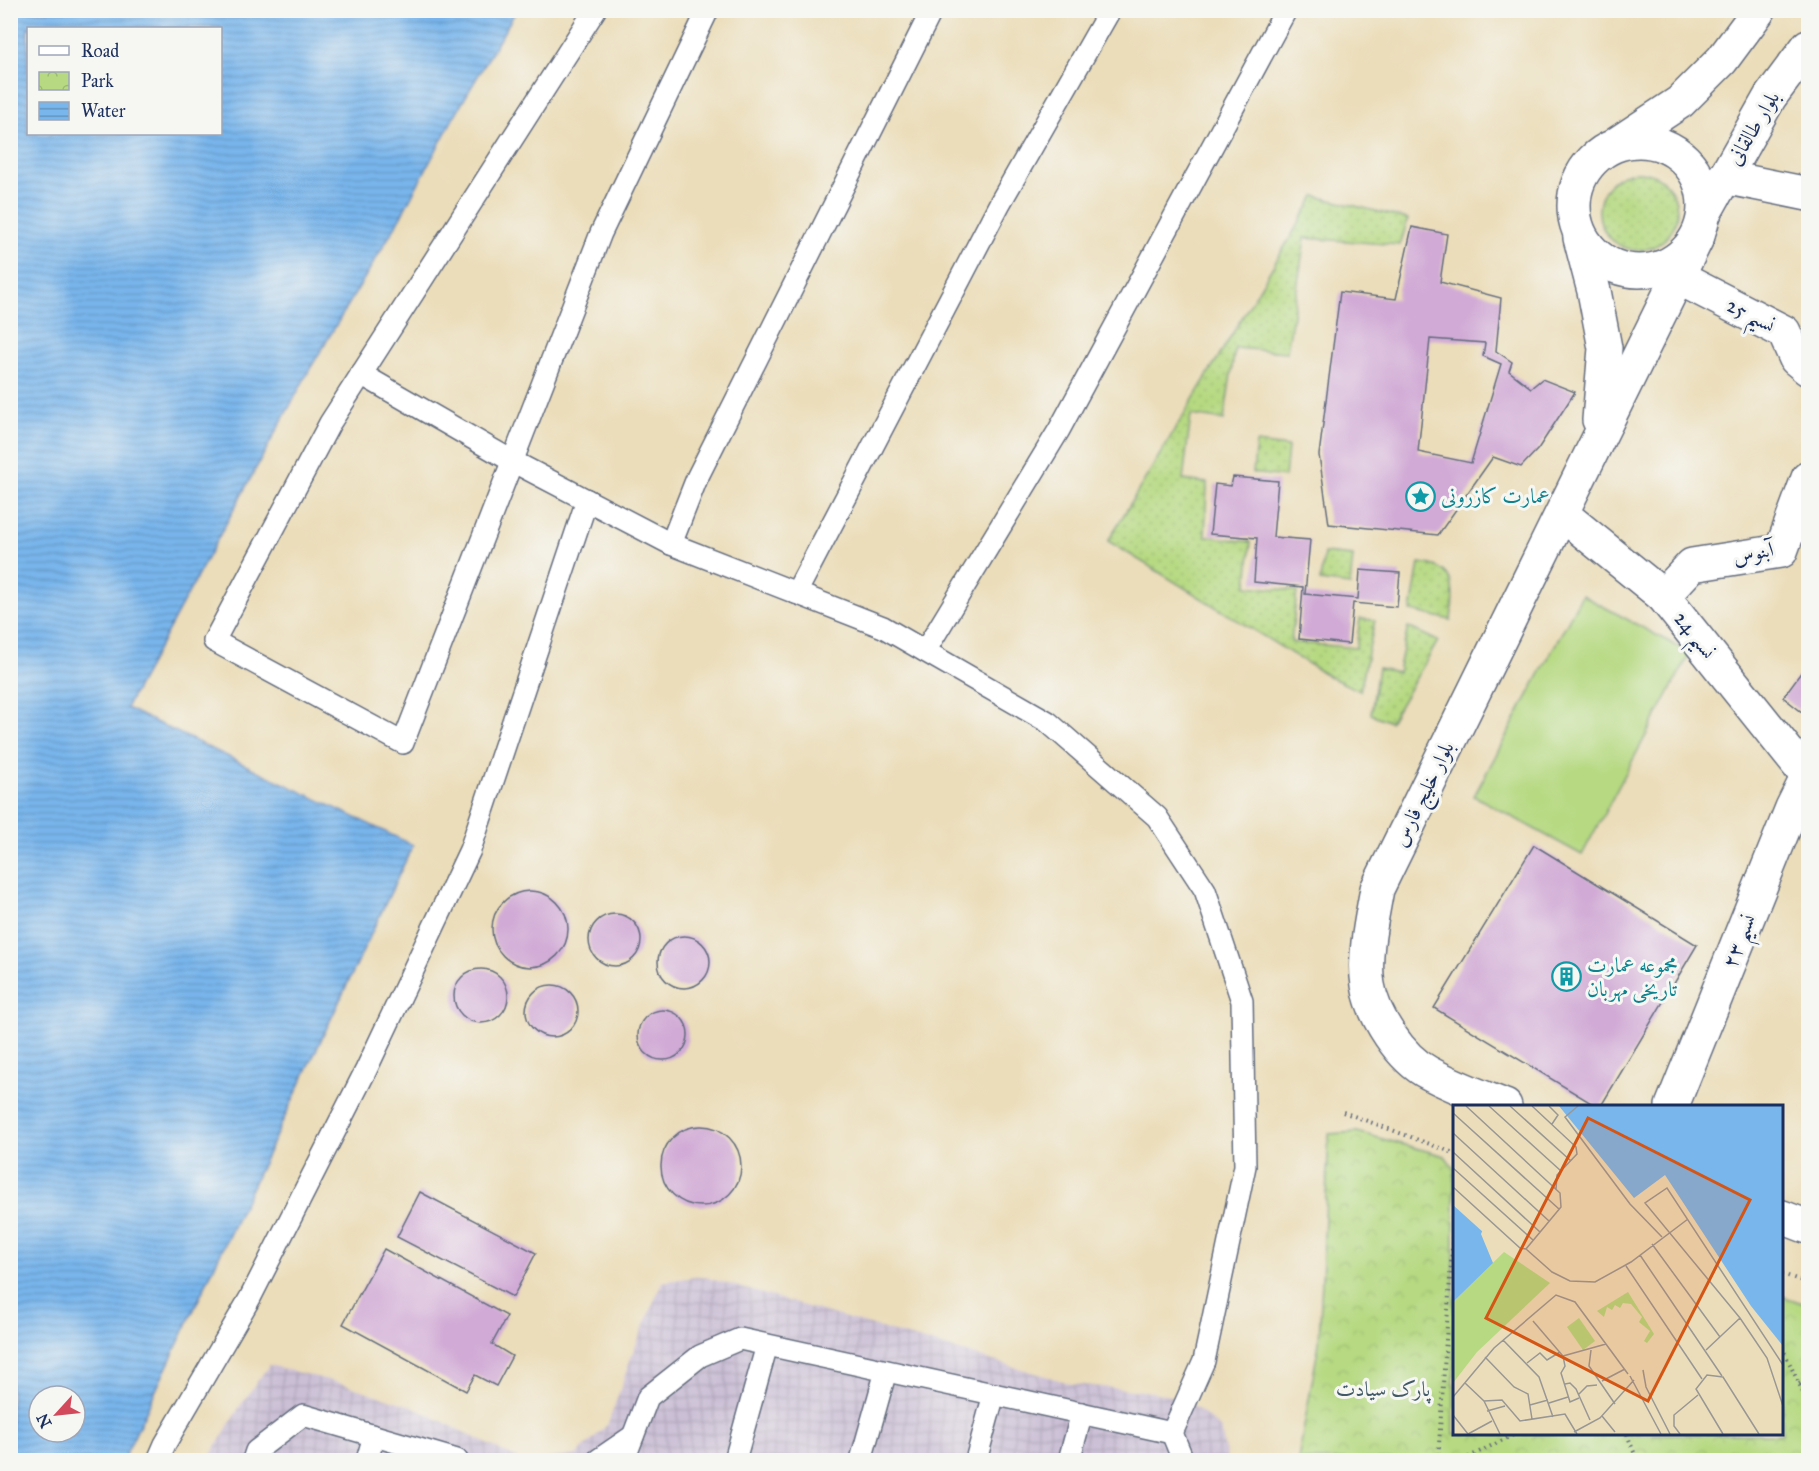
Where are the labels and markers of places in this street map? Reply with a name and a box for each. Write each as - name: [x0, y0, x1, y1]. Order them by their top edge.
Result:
- place icon: عمارت کازرونی: [1404, 480, 1436, 512]
- place label: عمارت کازرونی: [1441, 483, 1550, 509]
- place label: مجموعه عمارت تاریخی مهربان: [1587, 952, 1678, 1003]
- building icon: مجموعه عمارت تاریخی مهربان: [1550, 961, 1582, 993]

